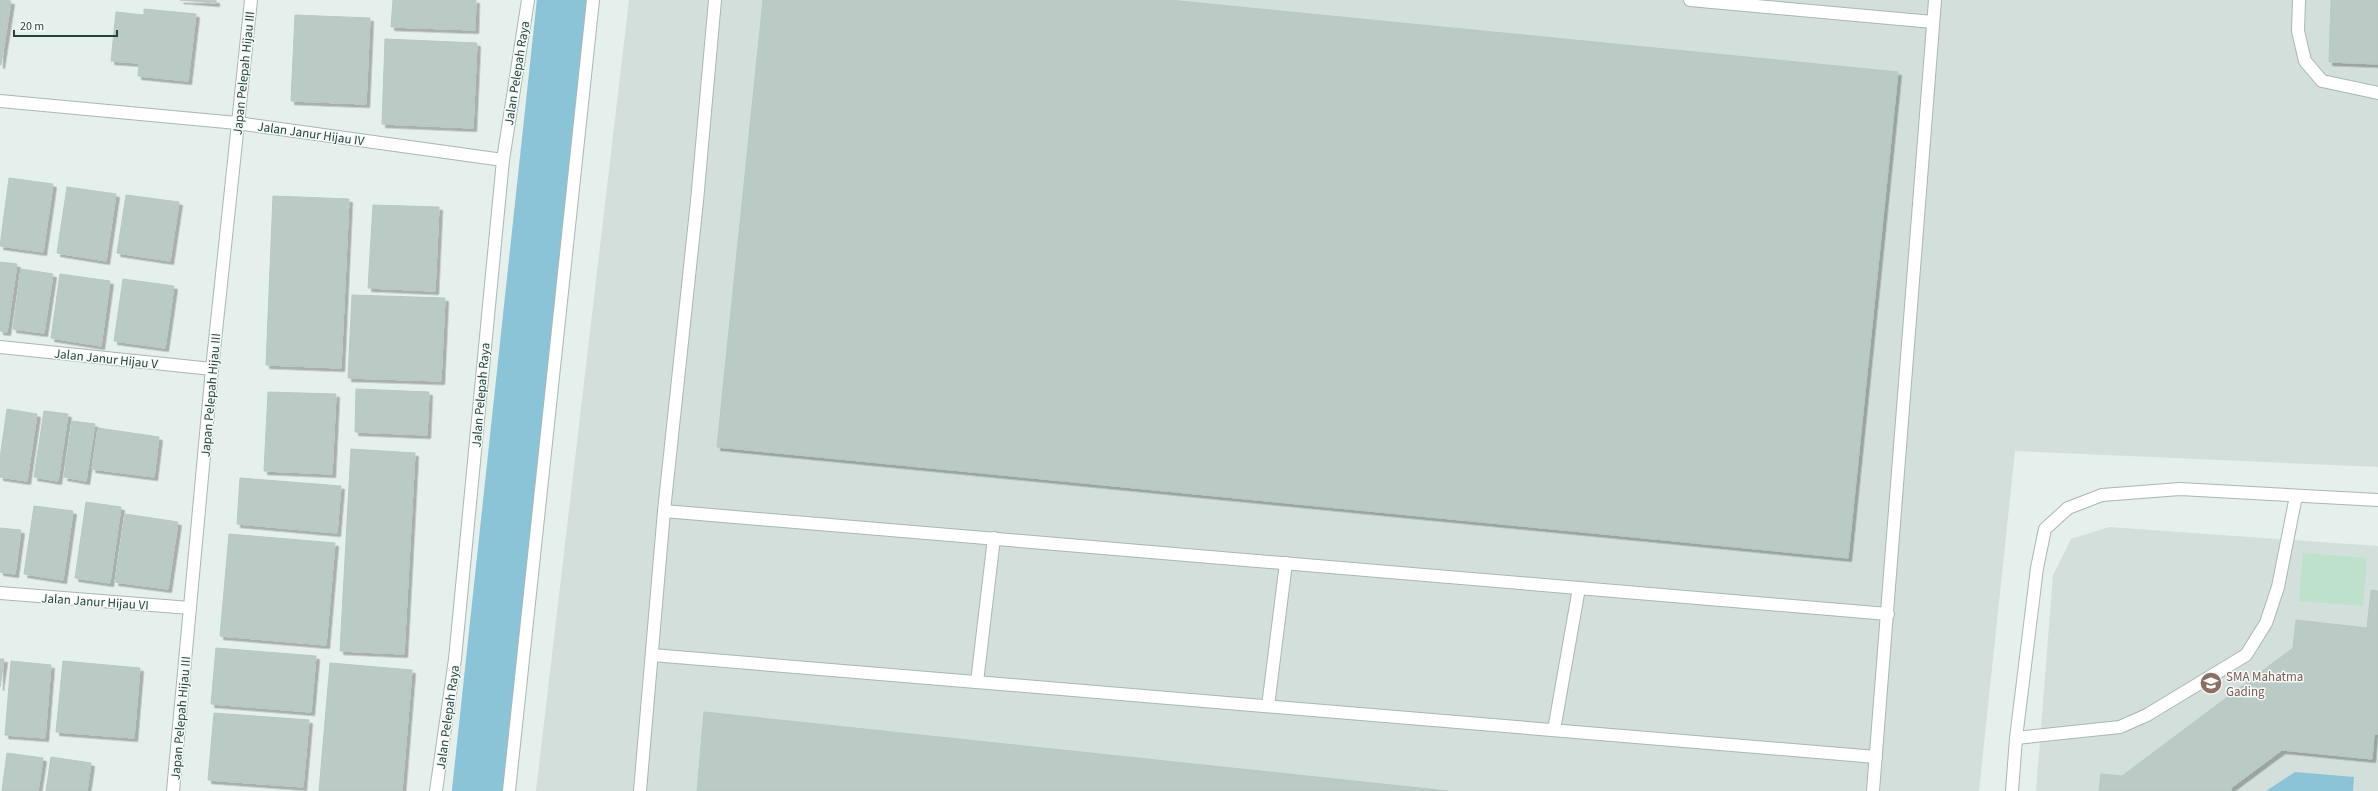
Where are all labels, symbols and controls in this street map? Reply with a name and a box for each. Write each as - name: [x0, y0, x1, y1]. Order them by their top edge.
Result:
- street label: Japan Pelepah Hijau III: [229, 11, 259, 136]
- scale bar: [14, 12, 117, 38]
- text: 20 m: [20, 18, 44, 35]
- street label: Jalan Pelepah Raya: [500, 20, 534, 126]
- street label: Jalan Janur Hijau IV: [256, 118, 366, 150]
- street label: Japan Pelepah Hijau III: [197, 333, 225, 458]
- street label: Jalan Pelepah Raya: [467, 342, 495, 448]
- street label: Jalan Janur Hijau V: [53, 345, 159, 373]
- street label: Jalan Janur Hijau VI: [41, 589, 149, 615]
- street label: Japan Pelepah Hijau III: [167, 656, 195, 781]
- street label: Jalan Pelepah Raya: [432, 664, 464, 770]
- place label: SMA Mahatma Gading: [2226, 668, 2303, 701]
- school or university icon: SMA Mahatma Gading: [2198, 670, 2224, 696]

